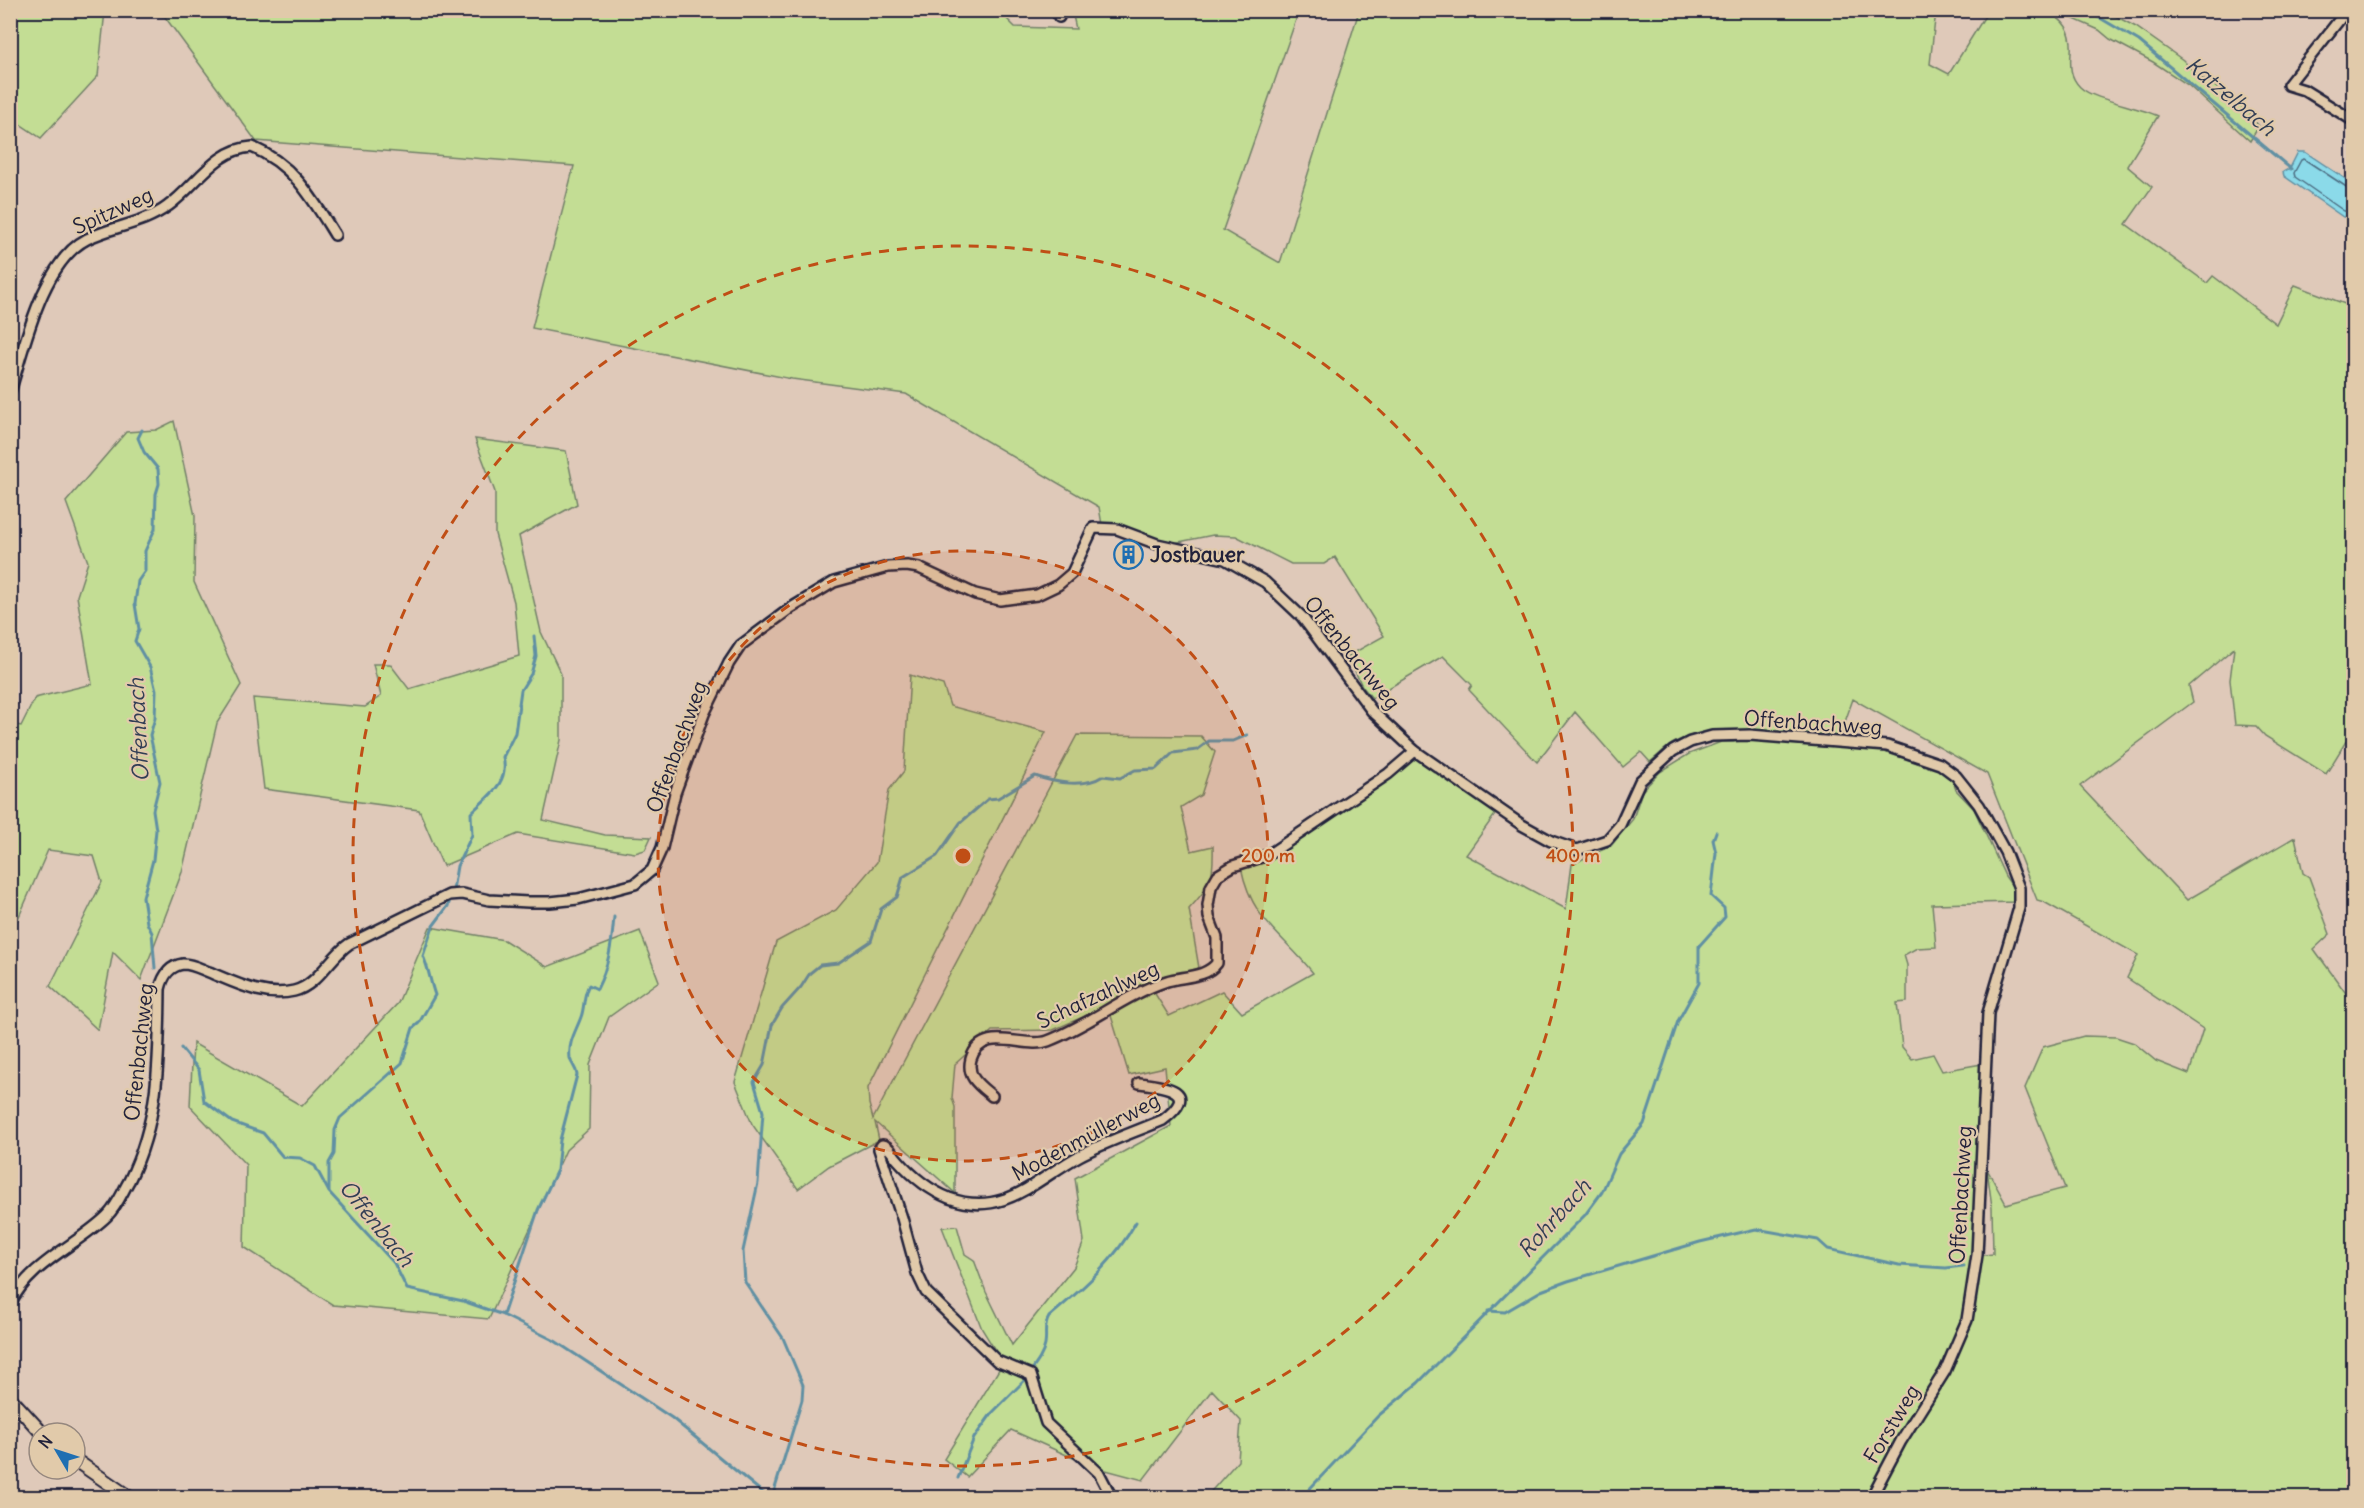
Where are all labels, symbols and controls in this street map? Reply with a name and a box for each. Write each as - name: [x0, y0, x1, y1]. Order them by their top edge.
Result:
- water label: Katzelbach: [2180, 50, 2283, 143]
- street label: Spitzweg: [68, 181, 157, 240]
- building icon: Jostbauer: [1113, 539, 1145, 571]
- place label: Jostbauer: [1150, 541, 1245, 568]
- street label: Offenbachweg: [1298, 590, 1406, 715]
- water label: Offenbach: [121, 676, 155, 783]
- street label: Offenbachweg: [640, 677, 713, 817]
- street label: Offenbachweg: [1743, 704, 1883, 741]
- text: 200 m: [1241, 844, 1295, 867]
- text: 400 m: [1546, 844, 1600, 867]
- centre of rings: [953, 846, 973, 866]
- street label: Schafzahlweg: [1032, 955, 1163, 1035]
- street label: Offenbachweg: [118, 982, 159, 1122]
- street label: Modenmüllerweg: [1007, 1086, 1164, 1187]
- street label: Offenbachweg: [1943, 1125, 1978, 1265]
- water label: Rohrbach: [1511, 1172, 1598, 1263]
- water label: Offenbach: [333, 1174, 421, 1273]
- street label: Forstweg: [1857, 1379, 1926, 1468]
- north arrow: [27, 1421, 87, 1481]
- text: N: [34, 1431, 57, 1452]

